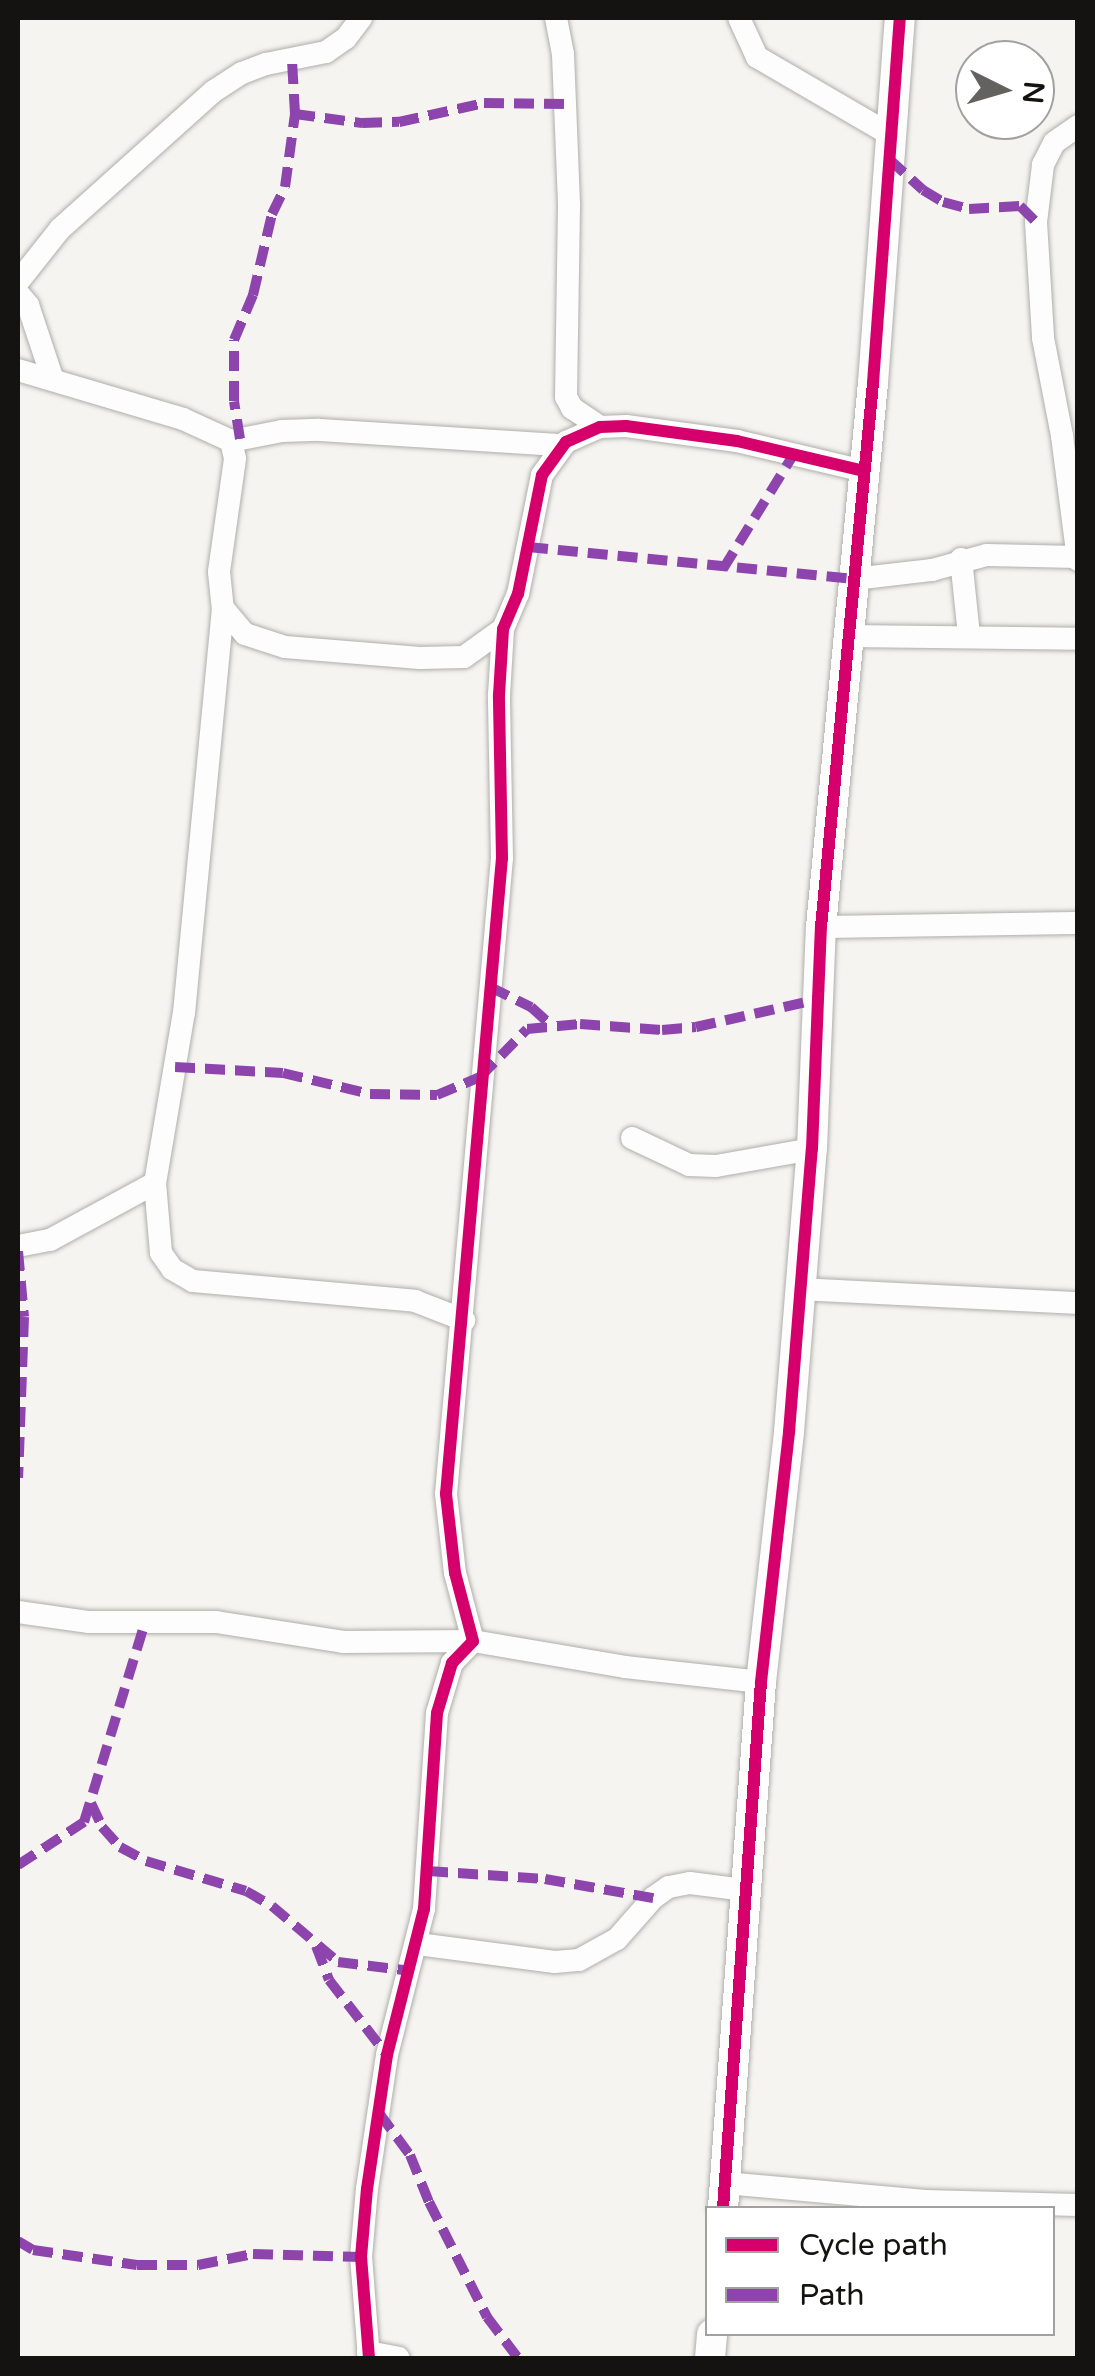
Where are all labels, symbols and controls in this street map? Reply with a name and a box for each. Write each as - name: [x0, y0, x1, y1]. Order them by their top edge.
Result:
- north arrow: [955, 40, 1055, 140]
- text: N: [1015, 80, 1051, 105]
- legend: [705, 2206, 1055, 2336]
- text: Cycle path: [799, 2227, 948, 2264]
- text: Path: [799, 2277, 865, 2314]

